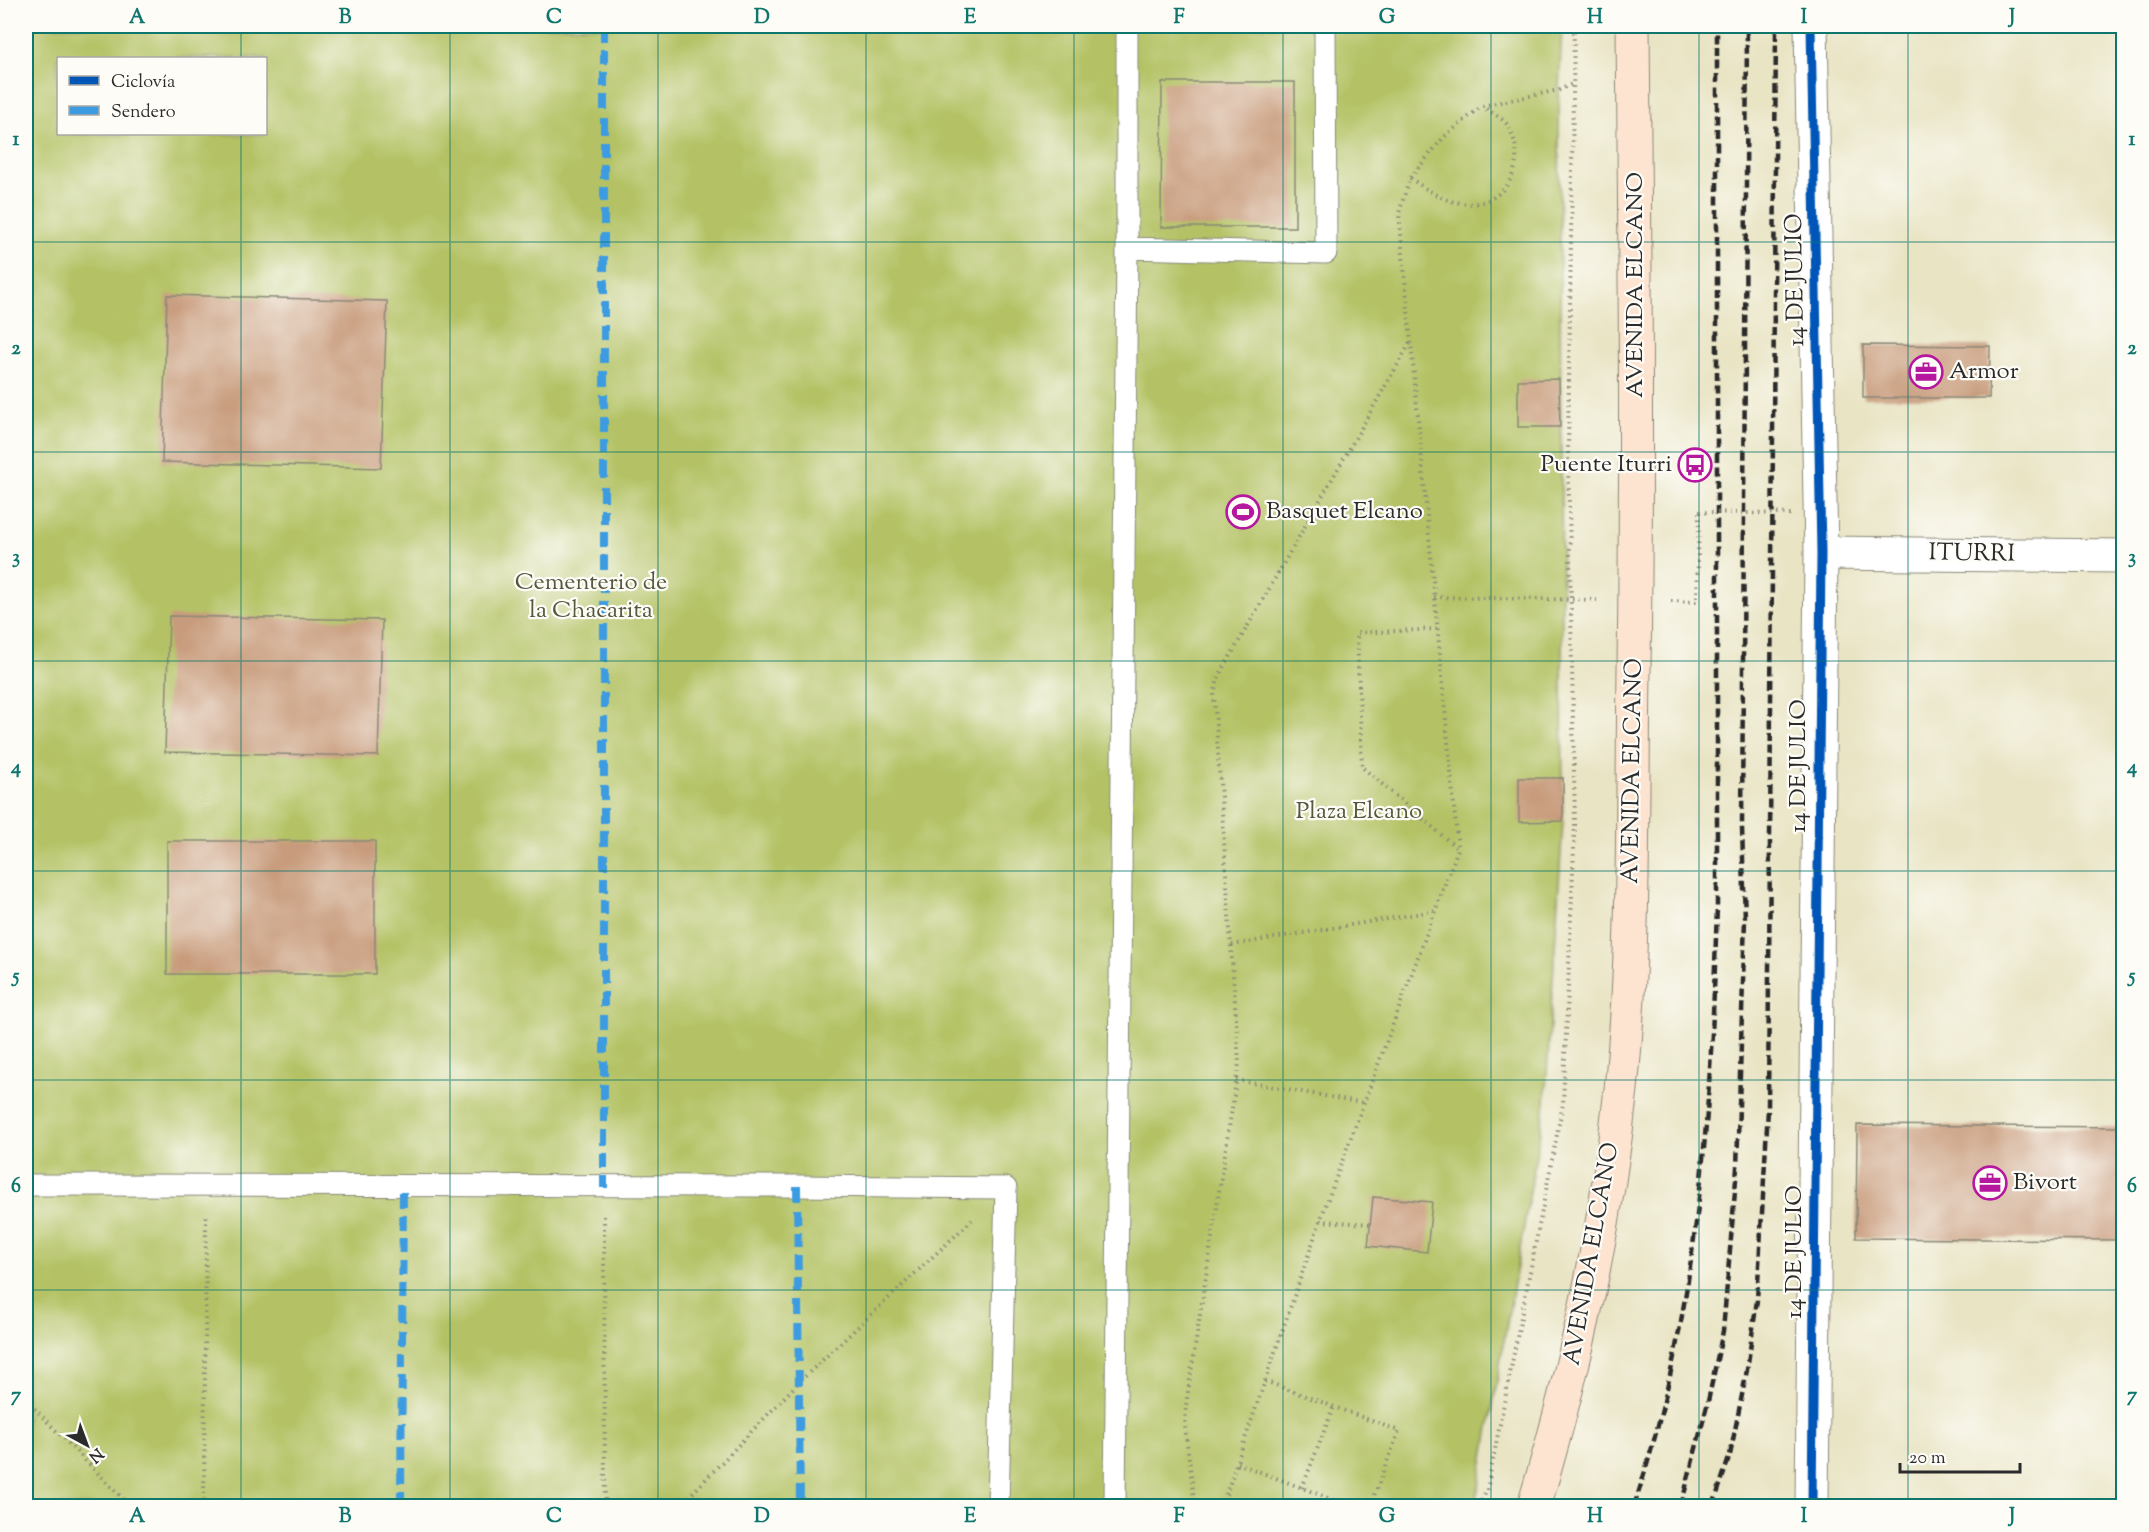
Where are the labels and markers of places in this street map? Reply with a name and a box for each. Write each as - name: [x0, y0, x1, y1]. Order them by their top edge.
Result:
- office icon: Armor: [1908, 354, 1944, 390]
- place label: Armor: [1949, 355, 2019, 389]
- bus stop icon: Puente Iturri: [1677, 447, 1713, 483]
- place label: Puente Iturri: [1541, 448, 1672, 482]
- sports icon: Basquet Elcano: [1225, 494, 1261, 530]
- place label: Basquet Elcano: [1266, 495, 1423, 529]
- office icon: Bivort: [1972, 1165, 2008, 1201]
- place label: Bivort: [2013, 1166, 2077, 1200]

